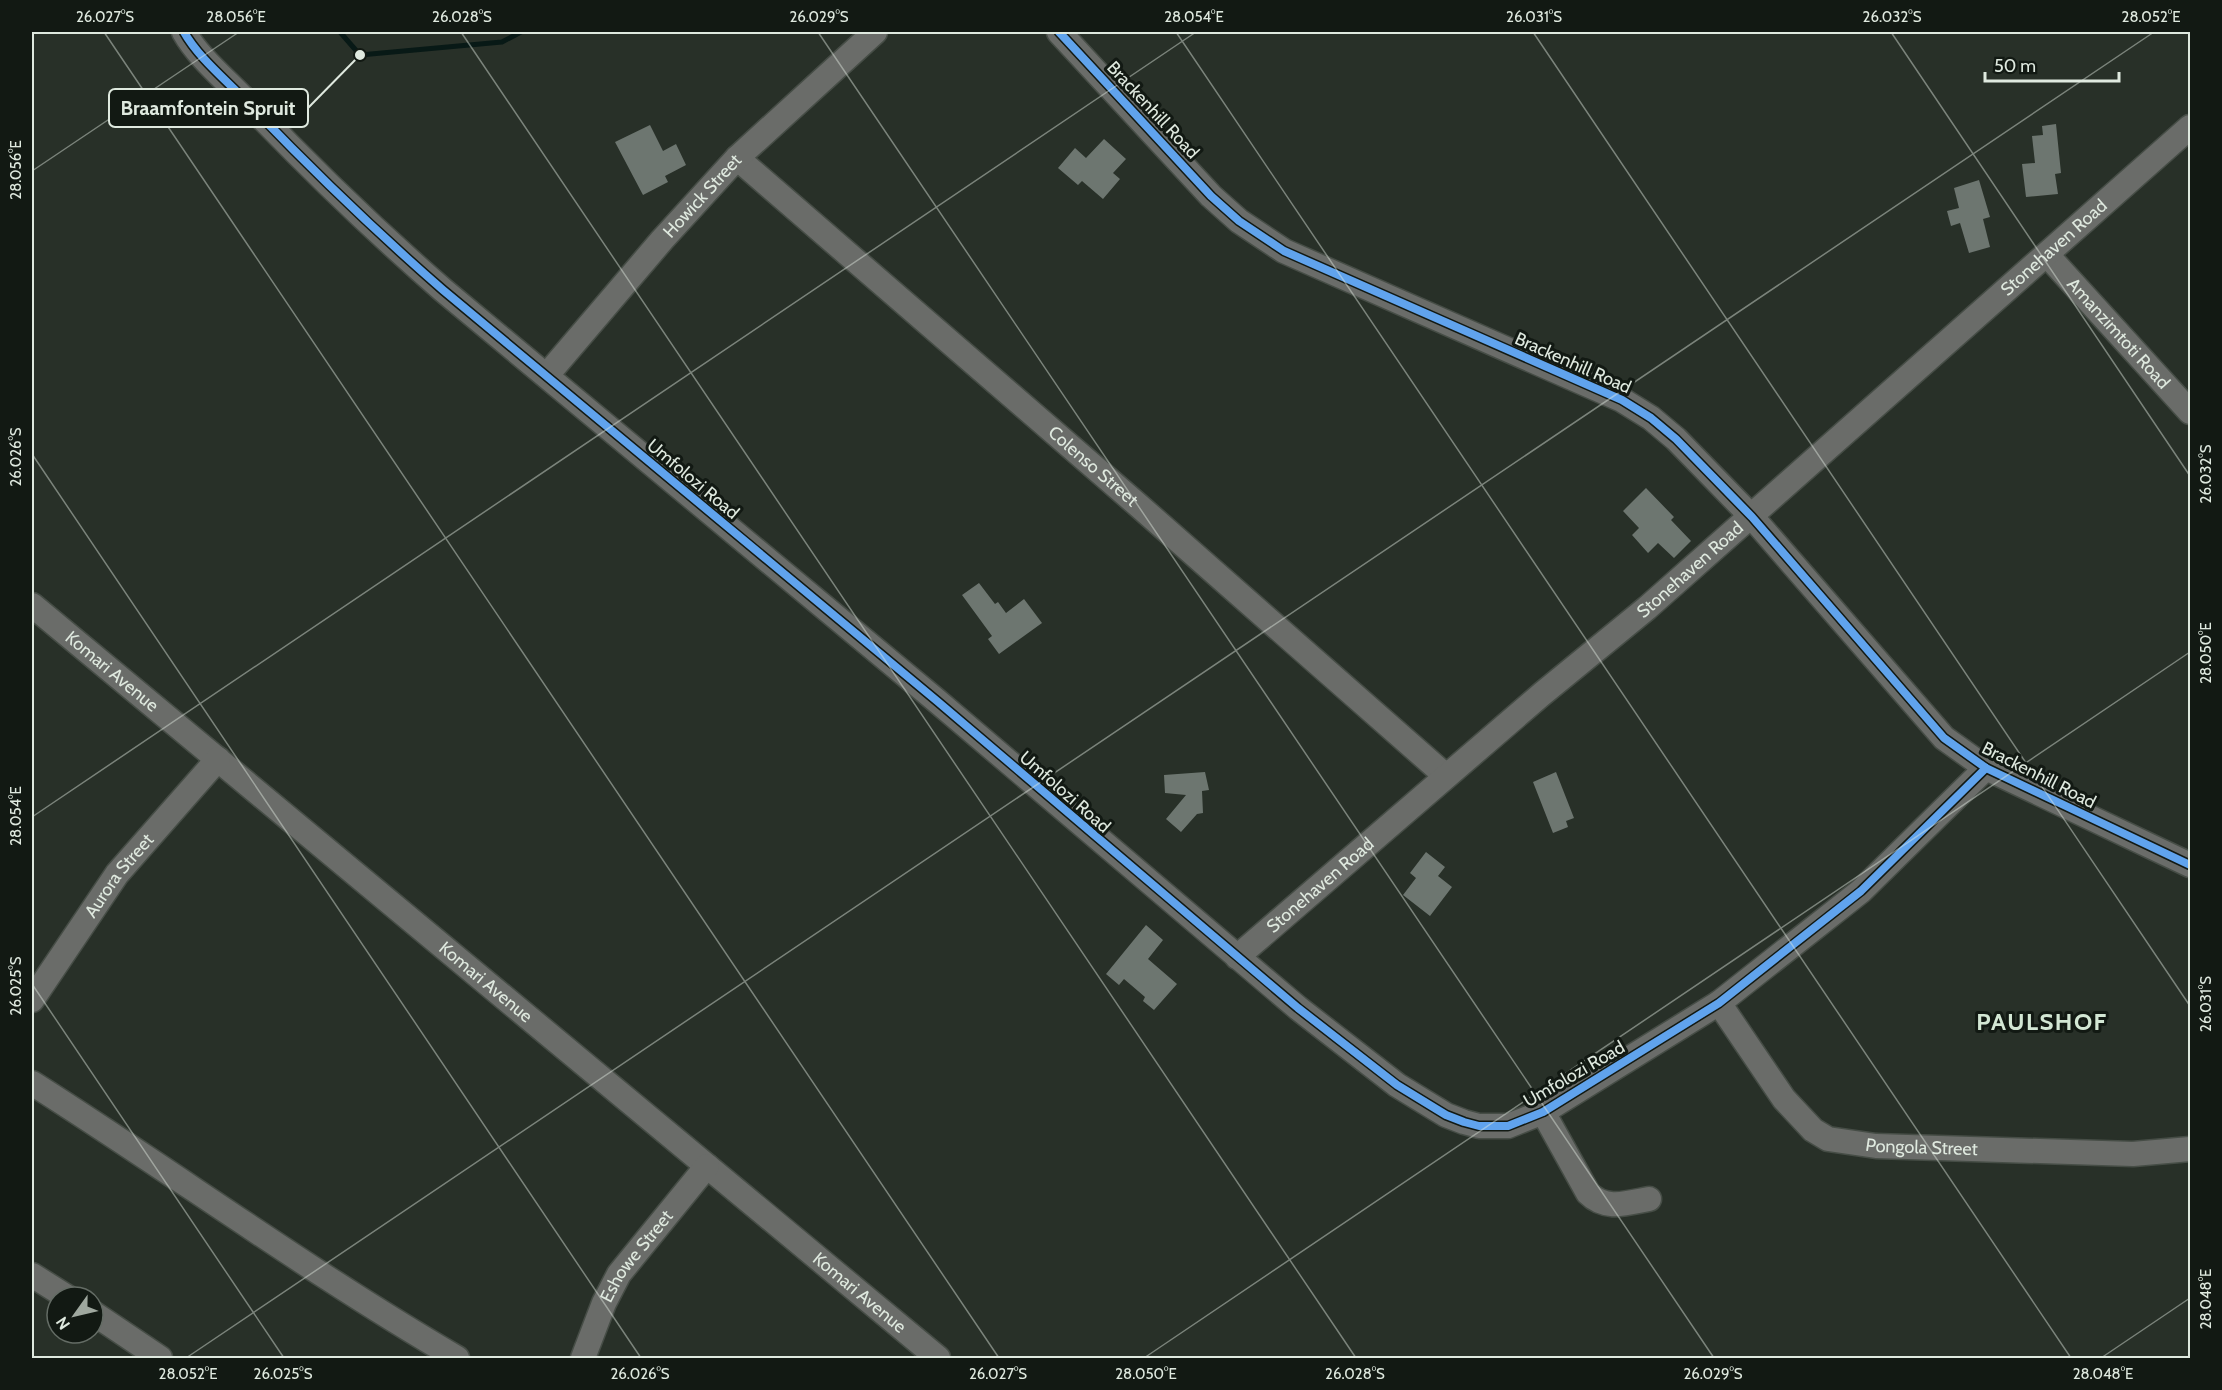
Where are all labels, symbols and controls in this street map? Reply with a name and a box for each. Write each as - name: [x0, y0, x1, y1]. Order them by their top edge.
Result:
- text: 26.027°S: [76, 8, 134, 26]
- text: 28.056°E: [206, 8, 266, 26]
- text: 26.028°S: [432, 8, 492, 26]
- text: 26.029°S: [789, 8, 849, 26]
- text: 28.054°E: [1164, 8, 1224, 26]
- text: 26.031°S: [1506, 8, 1562, 26]
- text: 26.032°S: [1863, 8, 1922, 26]
- text: 28.052°E: [2122, 8, 2180, 26]
- scale bar: [1985, 45, 2118, 83]
- text: 50 m: [1994, 55, 2036, 77]
- street label: Brackenhill Road: [1102, 57, 1204, 163]
- callout: Braamfontein Spruit: [109, 89, 308, 127]
- text: Braamfontein Spruit: [121, 96, 296, 120]
- text: 28.056°E: [7, 140, 25, 200]
- street label: Howick Street: [658, 150, 746, 242]
- street label: Stonehaven Road: [1996, 195, 2112, 300]
- street label: Amanzimtoti Road: [2062, 273, 2174, 393]
- street label: Brackenhill Road: [1511, 328, 1635, 398]
- street label: Colenso Street: [1044, 421, 1143, 511]
- text: 26.026°S: [7, 427, 25, 487]
- street label: Umfolozi Road: [642, 434, 744, 524]
- text: 26.032°S: [2197, 444, 2215, 503]
- street label: Stonehaven Road: [1632, 517, 1748, 623]
- text: 28.050°E: [2197, 622, 2215, 684]
- street label: Komari Avenue: [61, 626, 163, 717]
- street label: Brackenhill Road: [1978, 737, 2100, 813]
- street label: Umfolozi Road: [1015, 747, 1115, 837]
- text: 28.054°E: [7, 786, 25, 846]
- street label: Aurora Street: [80, 829, 158, 922]
- street label: Stonehaven Road: [1262, 833, 1378, 937]
- street label: Komari Avenue: [435, 937, 537, 1027]
- text: 26.025°S: [7, 956, 25, 1015]
- text: 26.031°S: [2197, 976, 2215, 1032]
- district label: PAULSHOF: [1976, 1007, 2108, 1036]
- street label: Umfolozi Road: [1519, 1036, 1629, 1112]
- street label: Pongola Street: [1864, 1134, 1978, 1160]
- street label: Eshowe Street: [595, 1206, 678, 1306]
- street label: Komari Avenue: [808, 1248, 911, 1338]
- text: 28.048°E: [2197, 1269, 2215, 1329]
- north arrow: [45, 1285, 105, 1345]
- text: N: [52, 1313, 74, 1333]
- text: 28.052°E: [159, 1365, 217, 1383]
- text: 26.025°S: [254, 1365, 313, 1383]
- text: 26.026°S: [610, 1365, 670, 1383]
- text: 26.027°S: [969, 1365, 1027, 1383]
- text: 28.050°E: [1115, 1365, 1177, 1383]
- text: 26.028°S: [1325, 1365, 1385, 1383]
- text: 26.029°S: [1683, 1365, 1743, 1383]
- text: 28.048°E: [2073, 1365, 2133, 1383]

